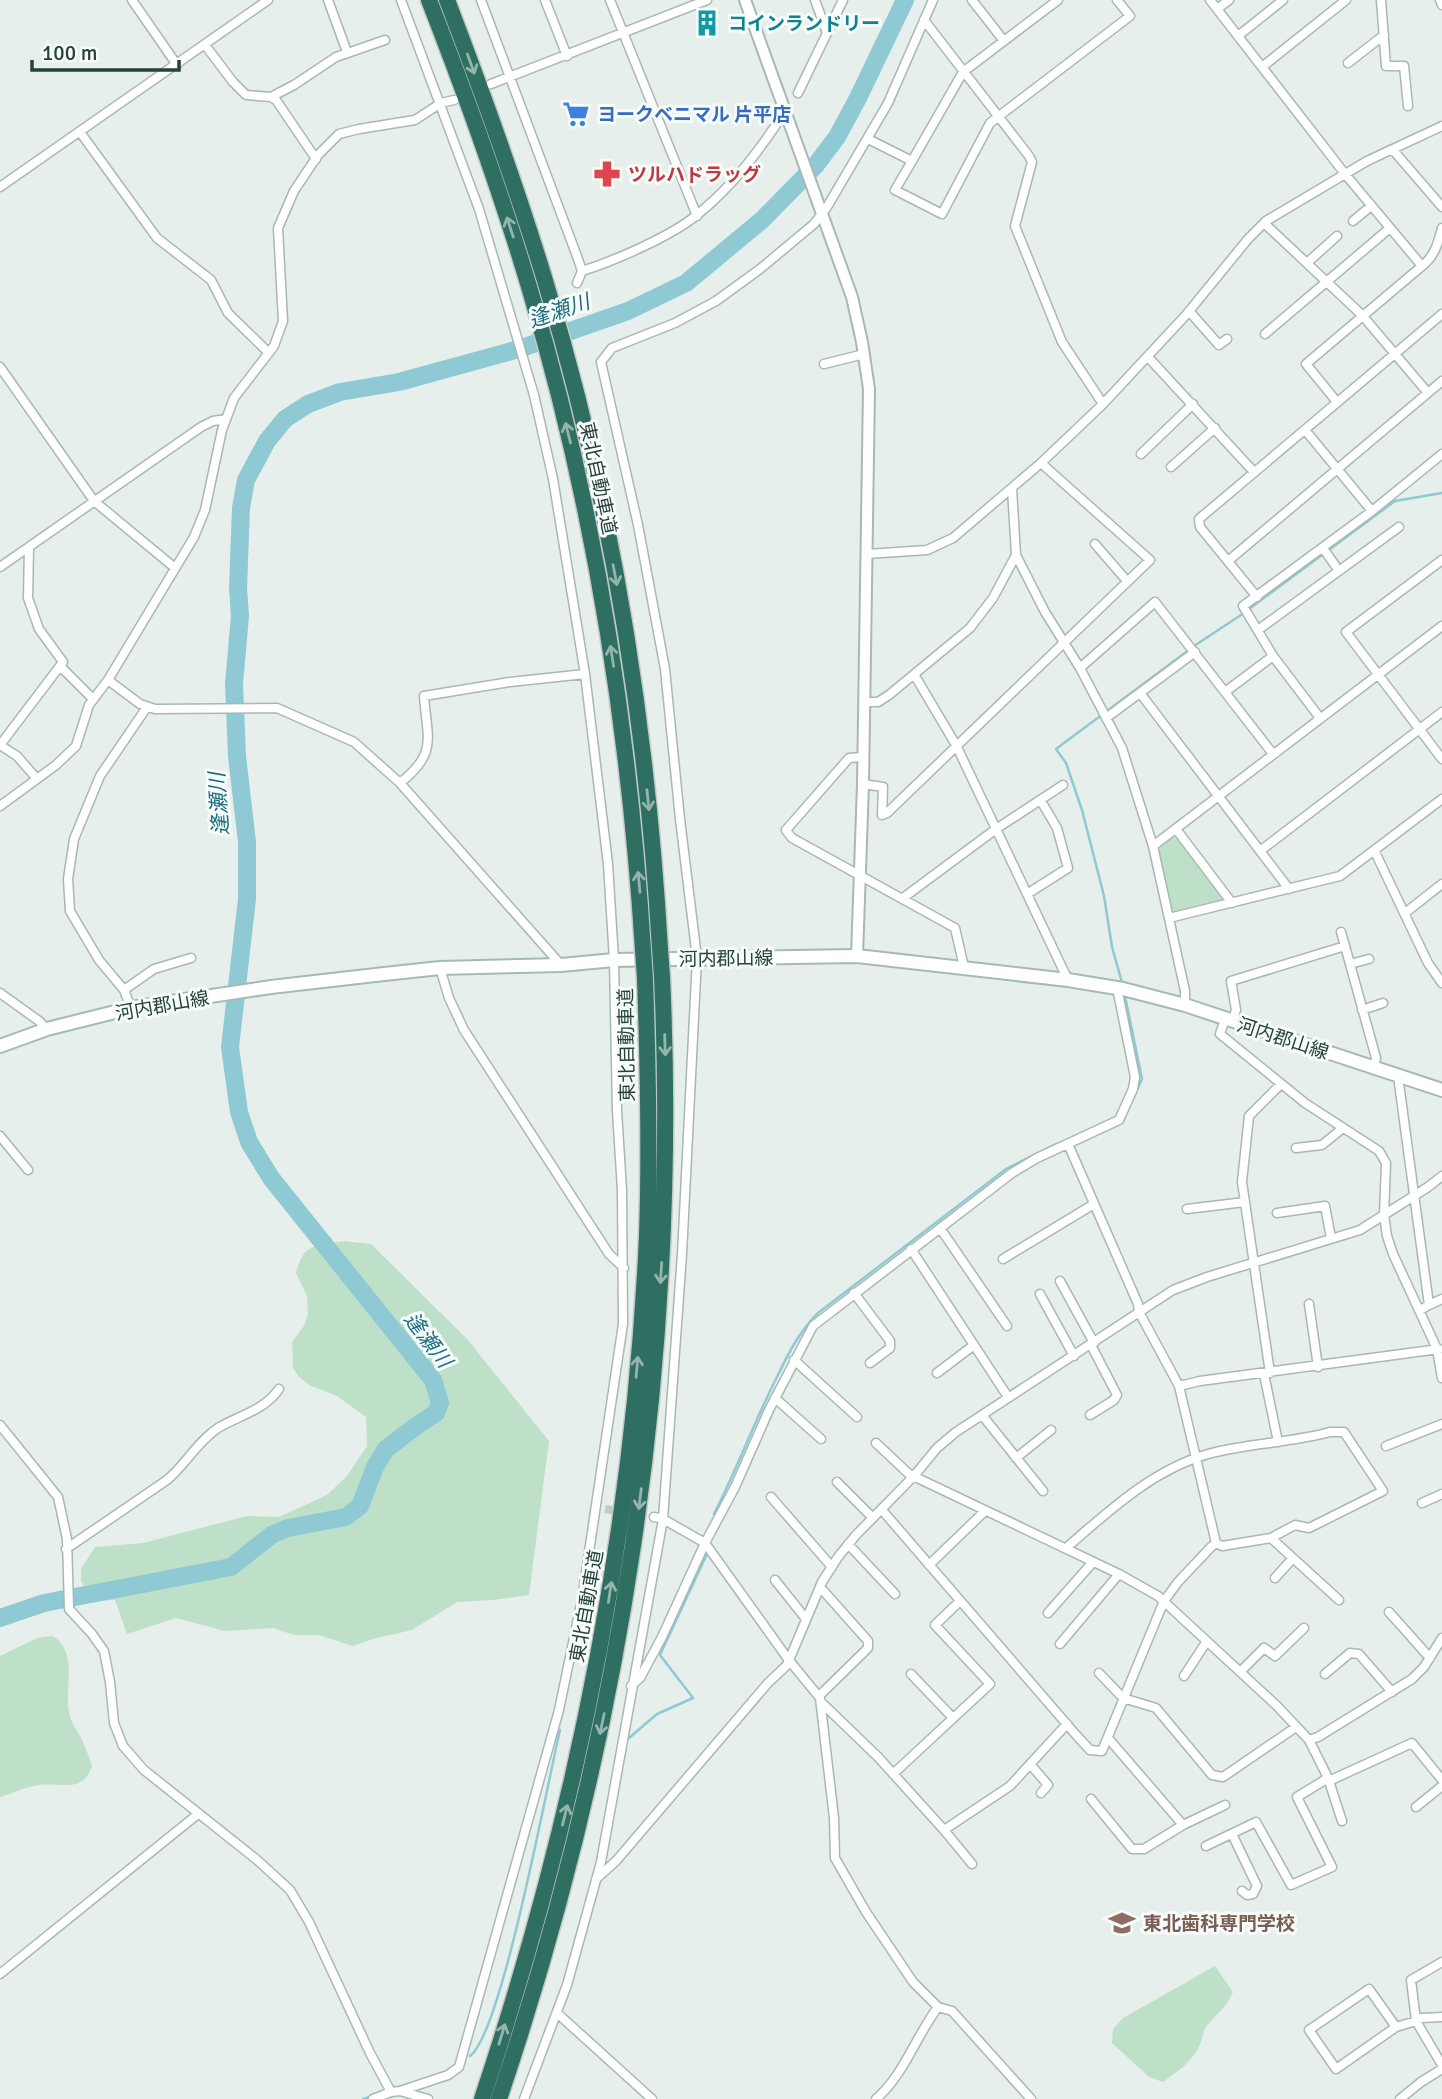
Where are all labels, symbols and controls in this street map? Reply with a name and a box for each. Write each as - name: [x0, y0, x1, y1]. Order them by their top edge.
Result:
- building icon: コインランドリー: [692, 8, 722, 38]
- place label: コインランドリー: [728, 12, 880, 36]
- scale bar: [32, 28, 178, 72]
- text: 100 m: [42, 40, 97, 66]
- one-way arrow: [466, 52, 479, 74]
- supermarket icon: ヨークベニマル 片平店: [561, 99, 591, 129]
- place label: ヨークベニマル 片平店: [597, 103, 791, 127]
- pharmacy icon: ツルハドラッグ: [592, 159, 622, 189]
- place label: ツルハドラッグ: [628, 163, 761, 187]
- one-way arrow: [503, 216, 516, 238]
- water label: 逢瀬川: [525, 288, 595, 334]
- street label: 東北自動車道: [574, 420, 622, 536]
- one-way arrow: [561, 422, 574, 445]
- one-way arrow: [609, 563, 622, 586]
- one-way arrow: [605, 645, 618, 668]
- water label: 逢瀬川: [204, 770, 234, 836]
- one-way arrow: [642, 788, 655, 810]
- one-way arrow: [632, 871, 645, 893]
- street label: 河内郡山線: [678, 946, 774, 972]
- street label: 河内郡山線: [113, 986, 211, 1026]
- street label: 東北自動車道: [614, 988, 640, 1102]
- street label: 河内郡山線: [1234, 1013, 1332, 1065]
- one-way arrow: [658, 1034, 671, 1057]
- one-way arrow: [654, 1261, 667, 1284]
- water label: 逢瀬川: [399, 1307, 459, 1375]
- one-way arrow: [631, 1356, 644, 1378]
- one-way arrow: [634, 1487, 647, 1510]
- street label: 東北自動車道: [565, 1548, 609, 1664]
- one-way arrow: [604, 1581, 617, 1604]
- one-way arrow: [595, 1712, 608, 1734]
- one-way arrow: [558, 1804, 572, 1827]
- school or university icon: 東北歯科専門学校: [1107, 1908, 1137, 1938]
- place label: 東北歯科専門学校: [1143, 1912, 1295, 1936]
- one-way arrow: [497, 2023, 510, 2045]

